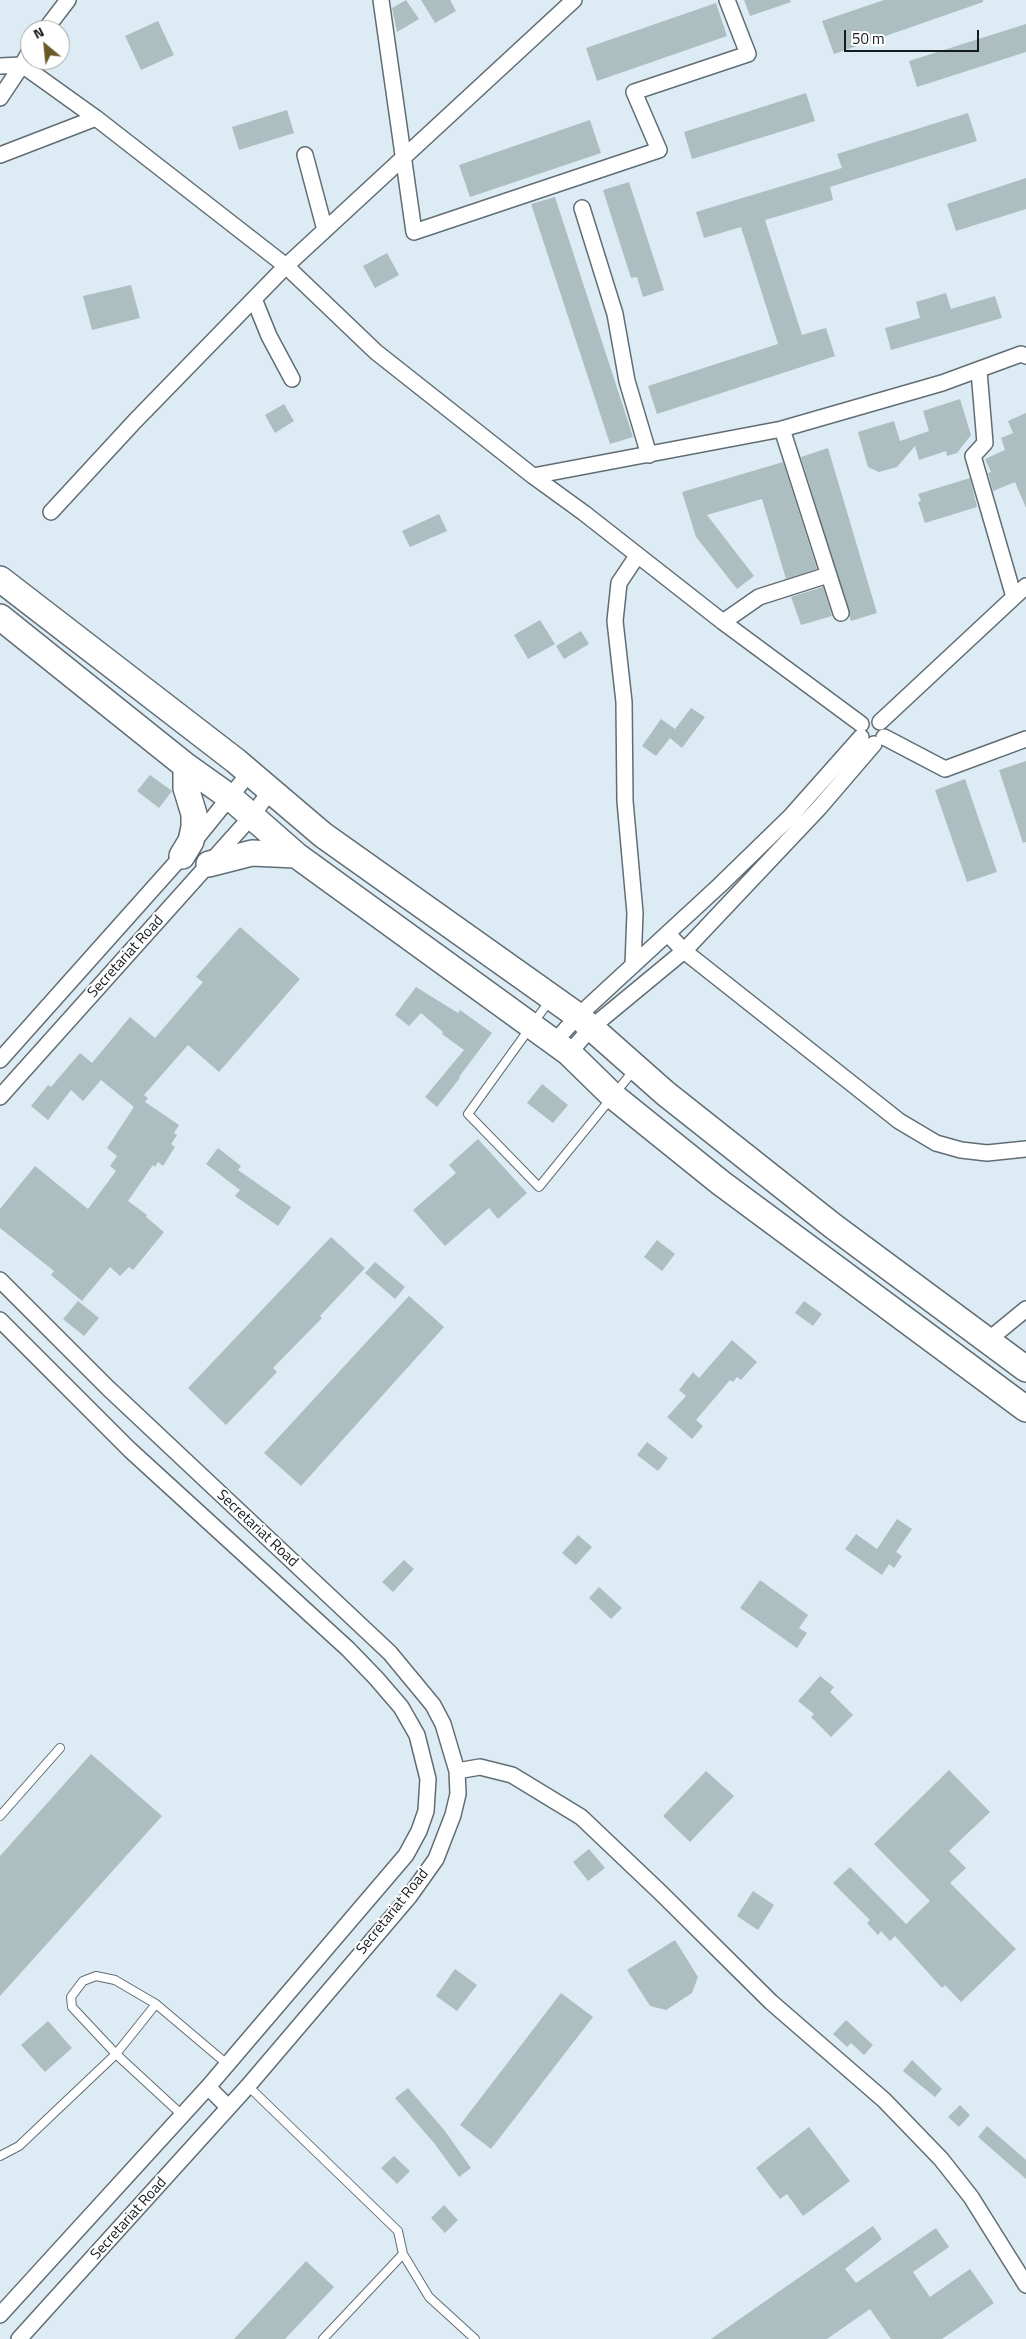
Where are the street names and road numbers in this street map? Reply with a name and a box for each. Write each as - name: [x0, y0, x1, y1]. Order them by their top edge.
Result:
- street label: Secretariat Road: [84, 912, 168, 1002]
- street label: Secretariat Road: [213, 1487, 301, 1571]
- street label: Secretariat Road: [353, 1866, 433, 1958]
- street label: Secretariat Road: [87, 2174, 171, 2264]

